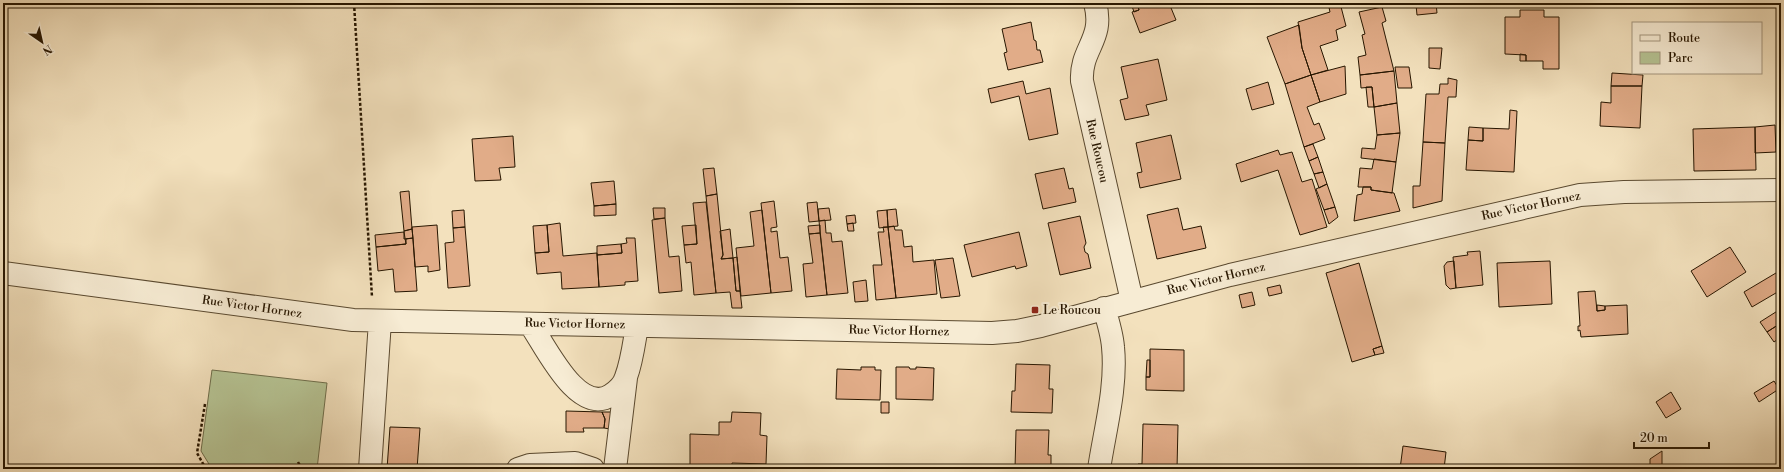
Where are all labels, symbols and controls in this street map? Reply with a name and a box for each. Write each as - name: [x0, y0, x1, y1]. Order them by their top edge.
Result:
- north arrow: [22, 22, 62, 62]
- legend: [1632, 22, 1762, 74]
- text: Route: [1668, 31, 1700, 46]
- text: N: [39, 41, 55, 58]
- text: Parc: [1668, 51, 1693, 66]
- street label: Rue Roucou: [1082, 118, 1112, 185]
- street label: Rue Victor Hornez: [1480, 188, 1582, 224]
- street label: Rue Victor Hornez: [1165, 259, 1267, 298]
- street label: Rue Victor Hornez: [201, 293, 303, 321]
- place label: Le Roucou: [1043, 303, 1101, 318]
- marker: Le Roucou: [1030, 305, 1040, 315]
- street label: Rue Victor Hornez: [524, 316, 626, 332]
- street label: Rue Victor Hornez: [848, 323, 950, 339]
- scale bar: [1634, 424, 1709, 450]
- text: 20 m: [1640, 431, 1668, 446]

